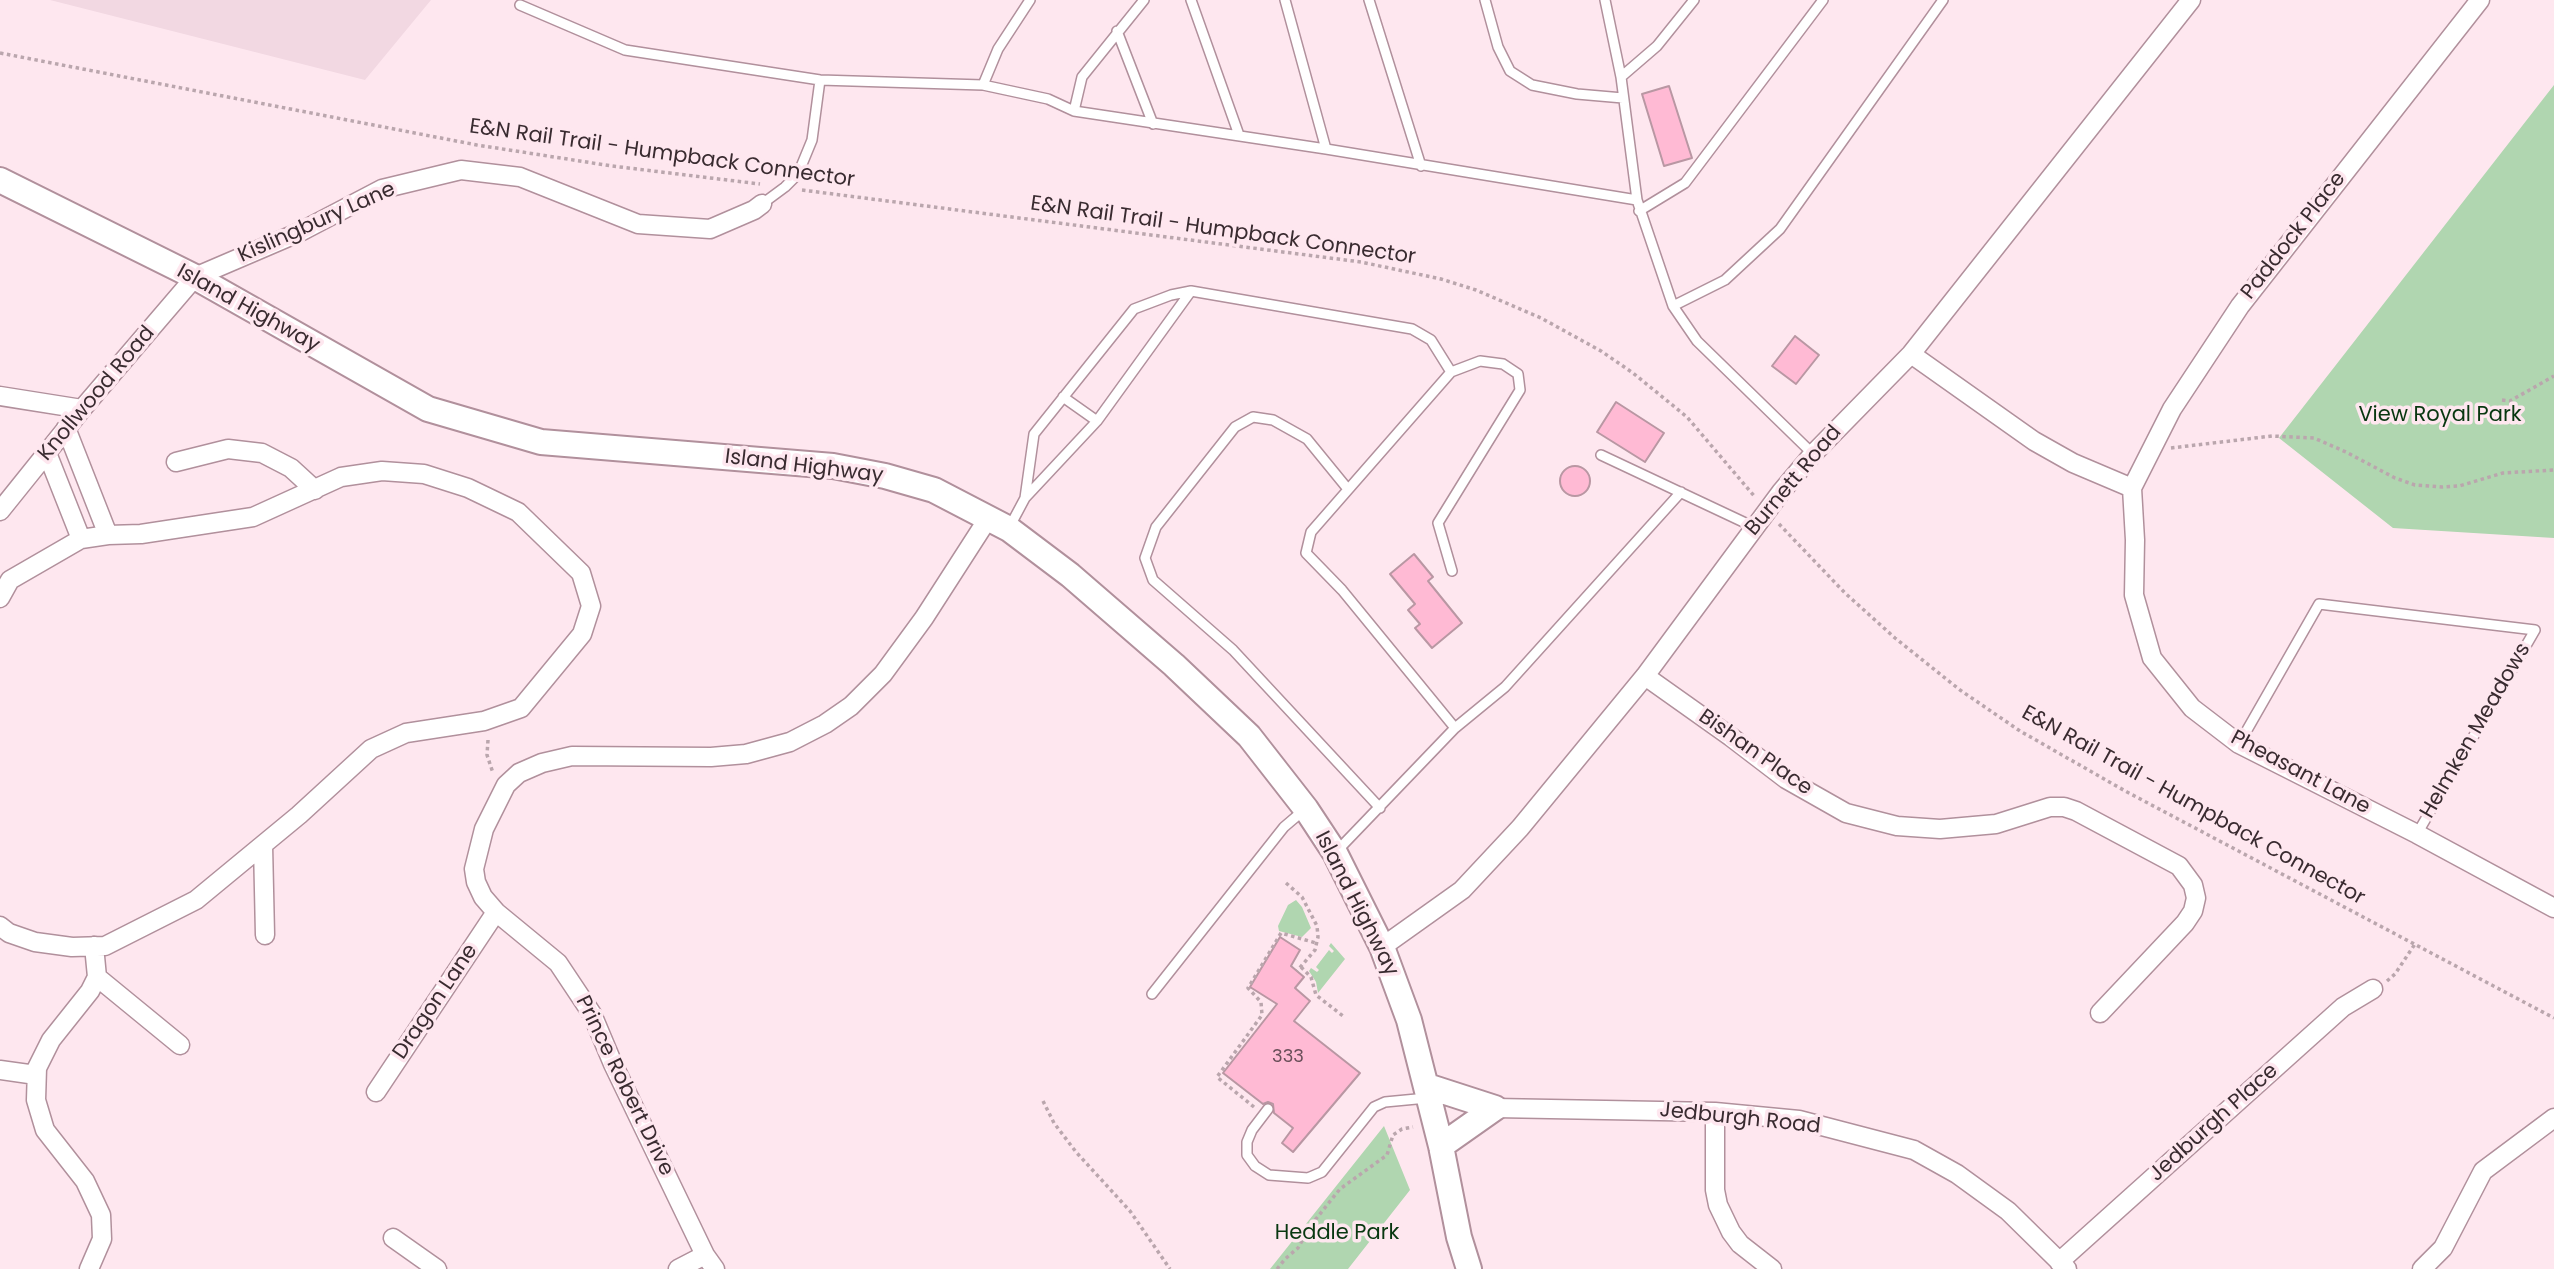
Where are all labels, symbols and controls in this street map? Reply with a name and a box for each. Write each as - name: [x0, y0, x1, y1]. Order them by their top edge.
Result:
- street label: E&N Rail Trail - Humpback Connector: [468, 114, 856, 194]
- street label: Paddock Place: [2236, 167, 2352, 305]
- street label: Kislingbury Lane: [235, 177, 399, 269]
- street label: E&N Rail Trail - Humpback Connector: [1029, 191, 1417, 271]
- street label: Island Highway: [172, 259, 324, 359]
- street label: Knollwood Road: [33, 321, 161, 467]
- park label: View Royal Park: [2358, 403, 2522, 429]
- street label: Burnett Road: [1741, 421, 1847, 541]
- street label: Island Highway: [723, 445, 885, 489]
- street label: Helmken Meadows: [2416, 639, 2536, 823]
- street label: E&N Rail Trail - Humpback Connector: [2017, 701, 2369, 911]
- street label: Bishan Place: [1693, 705, 1817, 801]
- street label: Pheasant Lane: [2226, 726, 2374, 820]
- street label: Island Highway: [1309, 827, 1403, 981]
- street label: Dragon Lane: [388, 940, 484, 1064]
- street label: Prince Robert Drive: [569, 992, 679, 1180]
- house number: 333: [1272, 1046, 1304, 1068]
- street label: Jedburgh Place: [2145, 1059, 2283, 1187]
- street label: Jedburgh Road: [1658, 1098, 1822, 1140]
- park label: Heddle Park: [1275, 1221, 1399, 1247]

